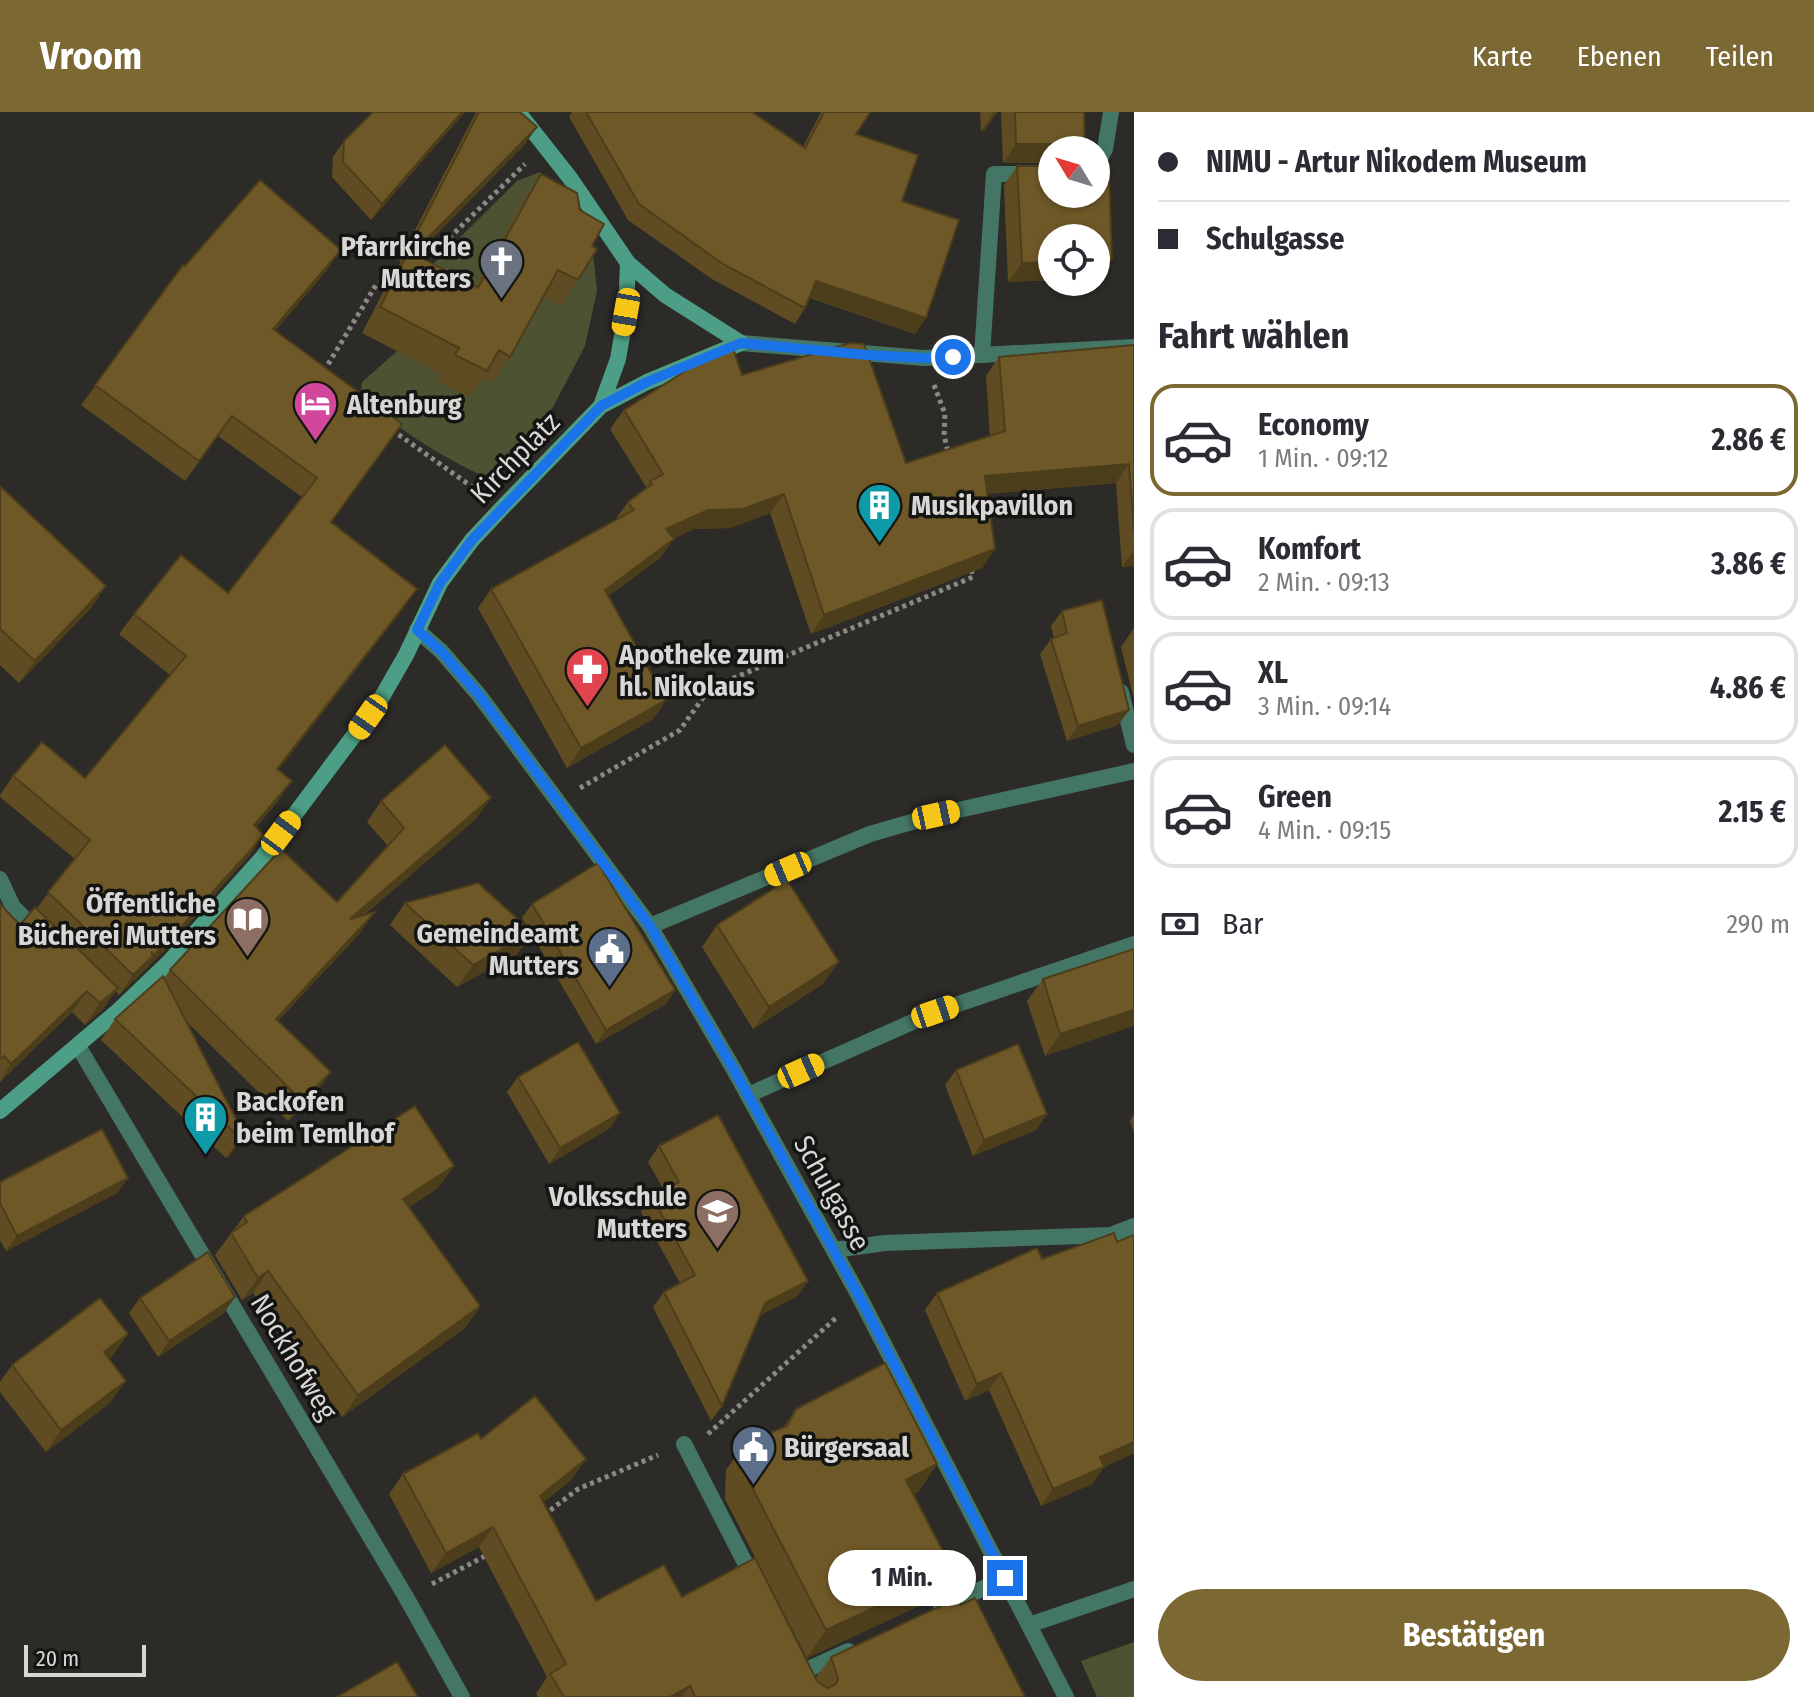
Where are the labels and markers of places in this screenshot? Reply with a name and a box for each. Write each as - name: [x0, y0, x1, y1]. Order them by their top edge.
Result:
- place label: Pfarrkirche Mutters: [341, 230, 471, 295]
- church icon: Pfarrkirche Mutters: [478, 238, 526, 301]
- hotel icon: Altenburg: [292, 380, 340, 443]
- place label: Altenburg: [346, 388, 462, 421]
- building icon: Musikpavillon: [856, 481, 904, 544]
- place label: Musikpavillon: [911, 489, 1073, 522]
- place label: Apotheke zum hl. Nikolaus: [618, 638, 784, 703]
- pharmacy icon: Apotheke zum hl. Nikolaus: [564, 646, 612, 709]
- place label: Öffentliche Bücherei Mutters: [18, 887, 216, 952]
- library icon: Öffentliche Bücherei Mutters: [223, 895, 271, 958]
- place label: Gemeindeamt Mutters: [416, 917, 580, 982]
- public building icon: Gemeindeamt Mutters: [586, 925, 634, 988]
- place label: Backofen beim Temlhof: [236, 1085, 397, 1150]
- building icon: Backofen beim Temlhof: [181, 1093, 229, 1156]
- place label: Volksschule Mutters: [548, 1180, 687, 1245]
- school or university icon: Volksschule Mutters: [694, 1188, 742, 1251]
- public building icon: Bürgersaal: [729, 1423, 777, 1486]
- place label: Bürgersaal: [784, 1431, 909, 1464]

